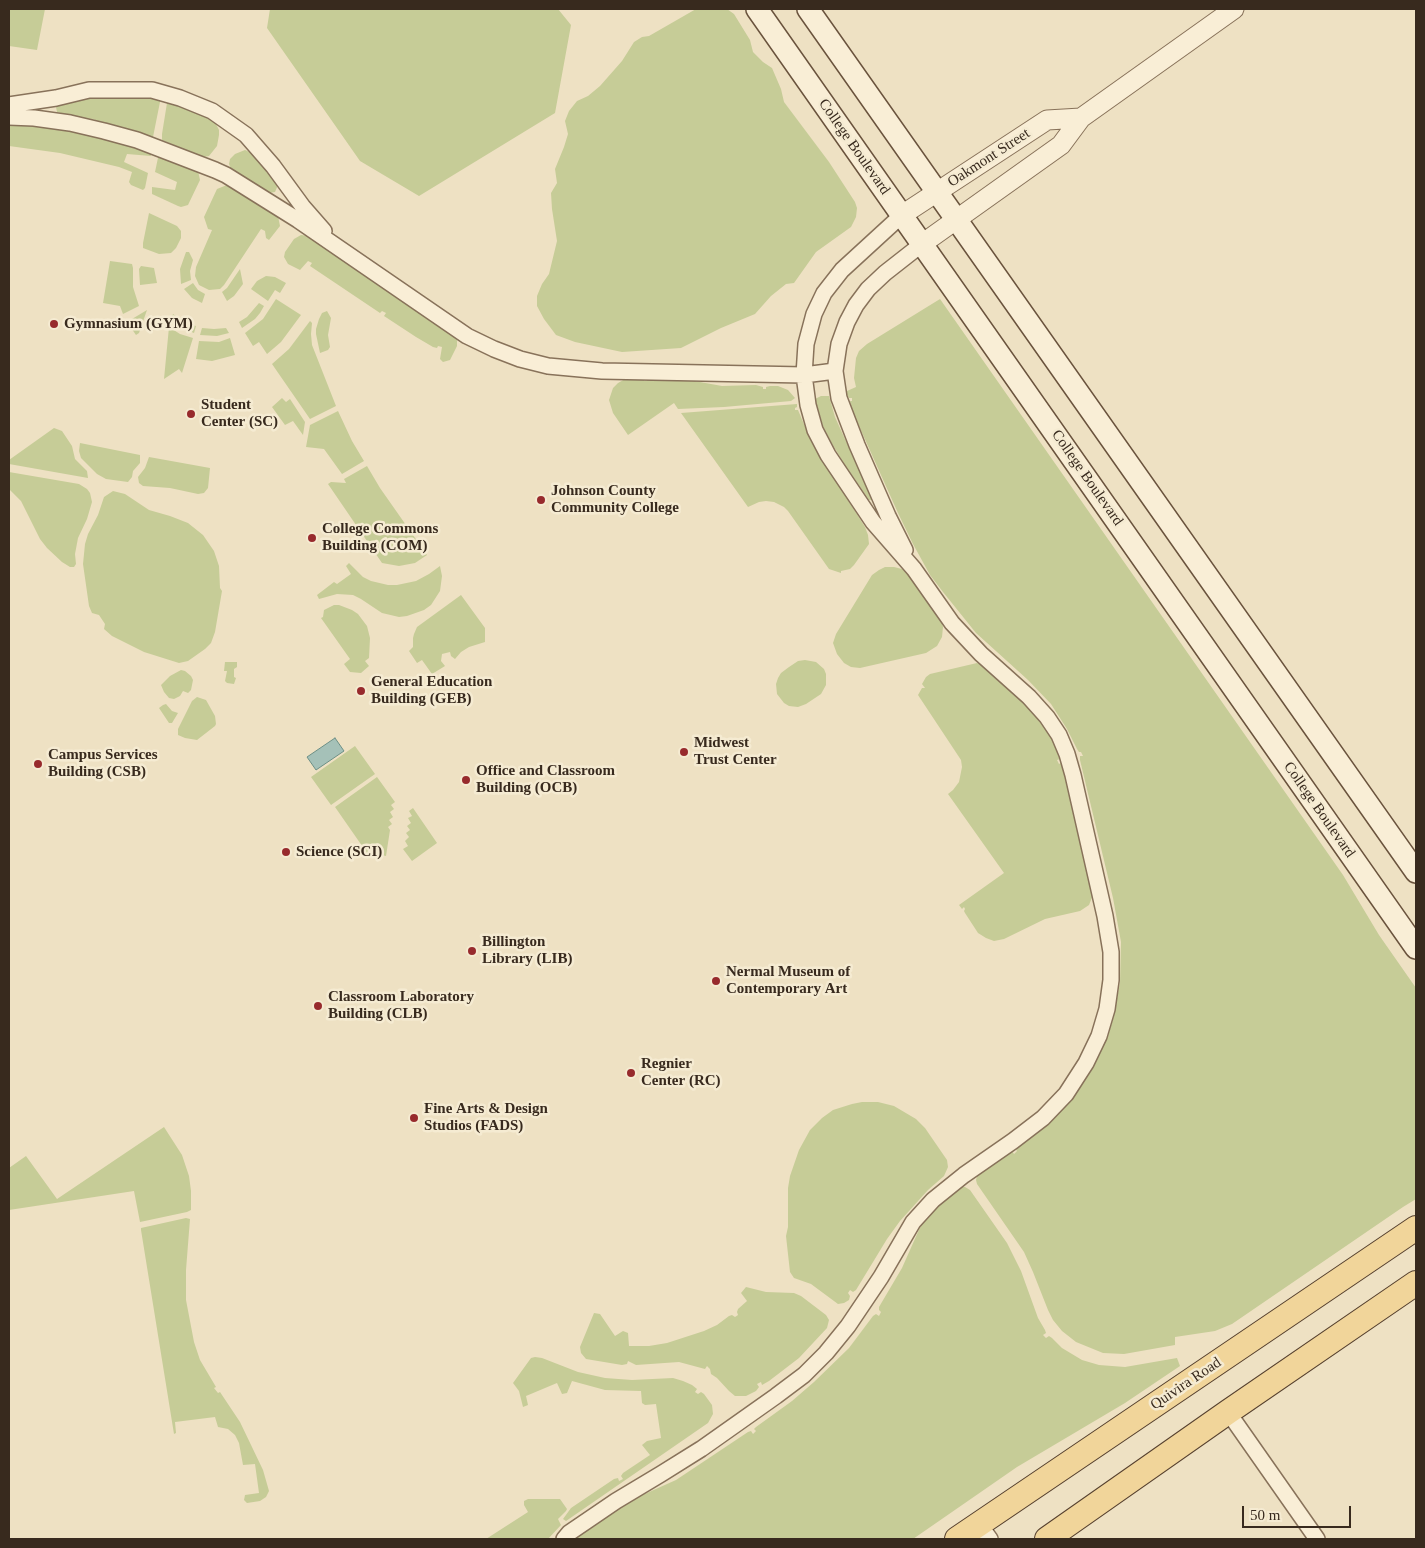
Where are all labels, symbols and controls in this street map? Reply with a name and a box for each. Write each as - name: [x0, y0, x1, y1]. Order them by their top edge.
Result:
- street label: College Boulevard: [814, 96, 894, 198]
- street label: Oakmont Street: [944, 125, 1034, 191]
- place label: Gymnasium (GYM): [64, 315, 193, 333]
- marker: Gymnasium (GYM): [48, 318, 60, 330]
- place label: Student Center (SC): [201, 396, 278, 431]
- marker: Student Center (SC): [185, 408, 197, 420]
- street label: College Boulevard: [1047, 427, 1127, 529]
- place label: Johnson County Community College: [551, 482, 679, 517]
- marker: Johnson County Community College: [535, 494, 547, 506]
- place label: College Commons Building (COM): [322, 520, 438, 555]
- marker: College Commons Building (COM): [306, 532, 318, 544]
- place label: General Education Building (GEB): [371, 673, 492, 708]
- marker: General Education Building (GEB): [355, 685, 367, 697]
- place label: Midwest Trust Center: [694, 734, 777, 769]
- place label: Campus Services Building (CSB): [48, 746, 158, 781]
- marker: Midwest Trust Center: [678, 746, 690, 758]
- marker: Campus Services Building (CSB): [32, 758, 44, 770]
- street label: College Boulevard: [1279, 759, 1359, 861]
- place label: Office and Classroom Building (OCB): [476, 762, 615, 797]
- marker: Office and Classroom Building (OCB): [460, 774, 472, 786]
- place label: Science (SCI): [296, 843, 382, 861]
- marker: Science (SCI): [280, 846, 292, 858]
- place label: Billington Library (LIB): [482, 933, 572, 968]
- marker: Billington Library (LIB): [466, 945, 478, 957]
- place label: Nermal Museum of Contemporary Art: [726, 963, 850, 998]
- marker: Nermal Museum of Contemporary Art: [710, 975, 722, 987]
- place label: Classroom Laboratory Building (CLB): [328, 988, 474, 1023]
- marker: Classroom Laboratory Building (CLB): [312, 1000, 324, 1012]
- place label: Regnier Center (RC): [641, 1055, 721, 1090]
- marker: Regnier Center (RC): [625, 1067, 637, 1079]
- place label: Fine Arts & Design Studios (FADS): [424, 1100, 548, 1135]
- marker: Fine Arts & Design Studios (FADS): [408, 1112, 420, 1124]
- street label: Quivira Road: [1147, 1354, 1225, 1414]
- scale bar: [1245, 1496, 1354, 1528]
- text: 50 m: [1250, 1507, 1280, 1523]

